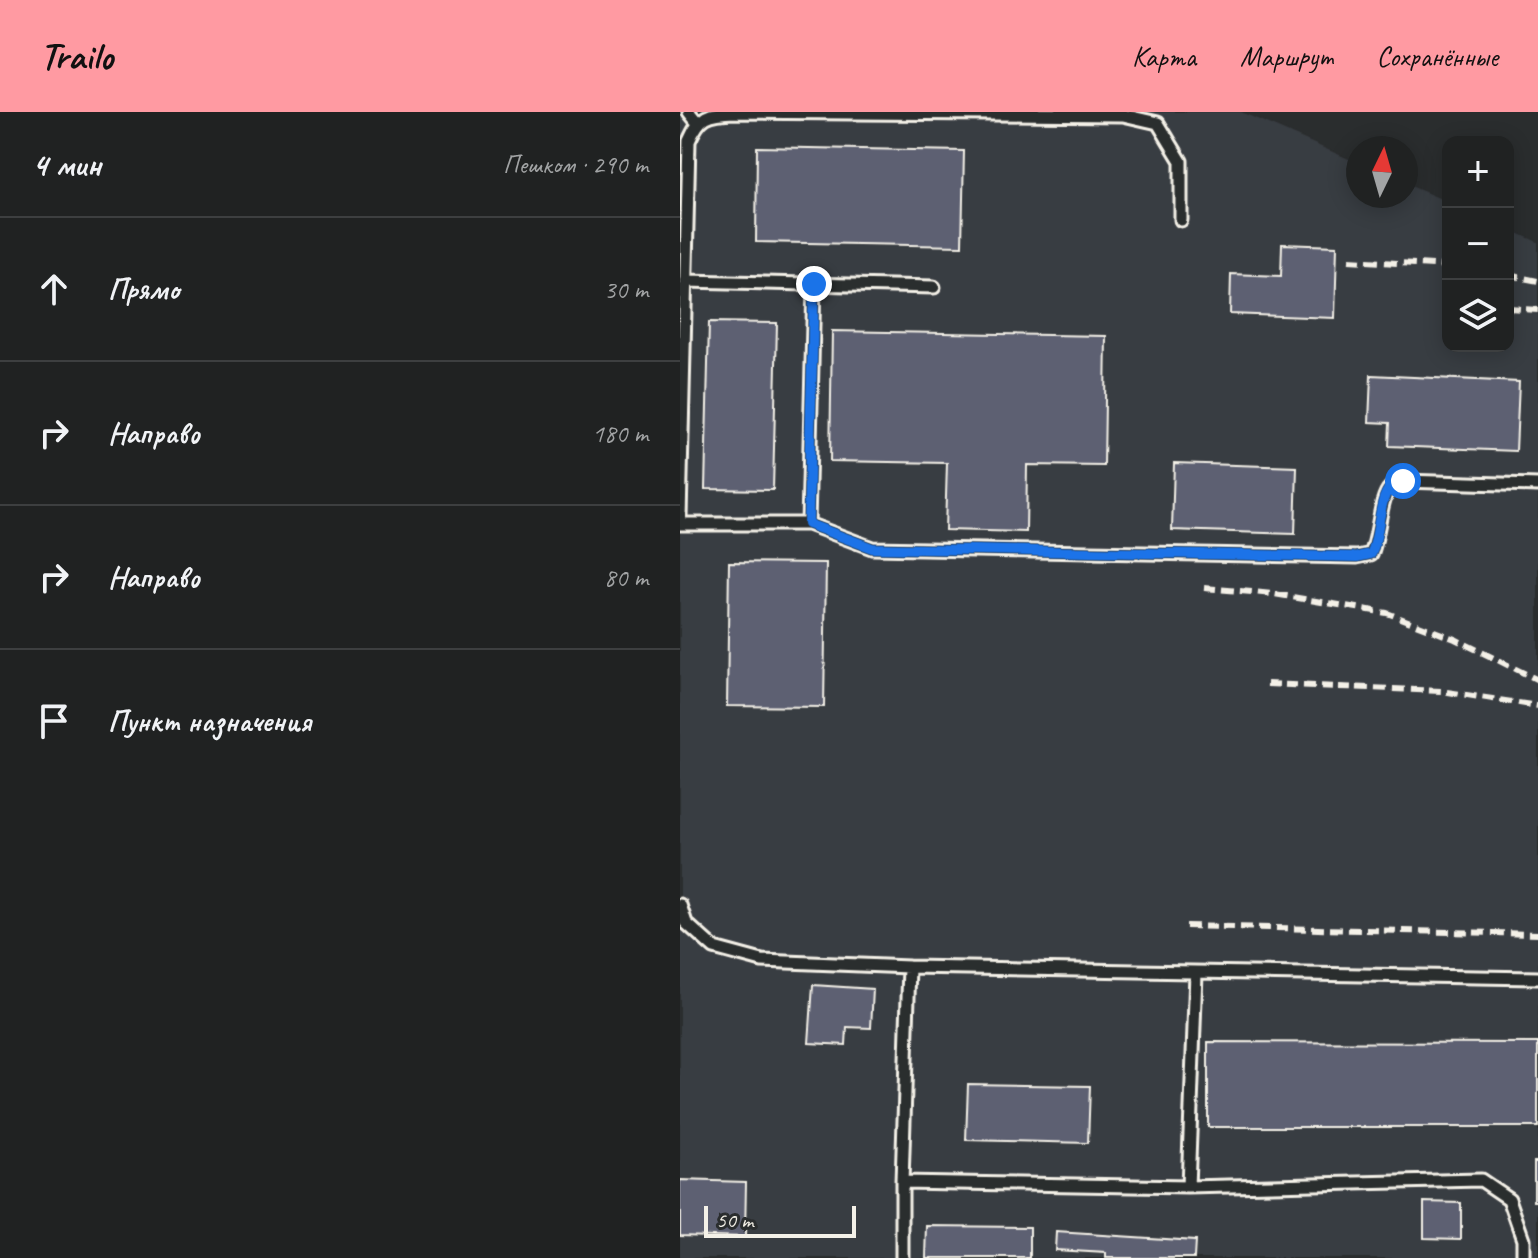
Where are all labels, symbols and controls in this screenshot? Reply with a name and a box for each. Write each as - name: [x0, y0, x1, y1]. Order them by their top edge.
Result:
- text: Trailo: [40, 33, 113, 80]
- text: Карта: [1132, 39, 1196, 74]
- text: Маршрут: [1240, 39, 1332, 74]
- text: Сохранённые: [1376, 39, 1498, 74]
- north arrow: [1346, 136, 1418, 208]
- map controls: [1442, 136, 1514, 352]
- button: +: [1442, 136, 1514, 208]
- text: 4 мин: [32, 143, 101, 186]
- text: Пешком · 290 m: [503, 148, 648, 181]
- button: −: [1442, 208, 1514, 280]
- route end: [796, 266, 832, 302]
- icon: ahead: [32, 267, 76, 311]
- text: Прямо: [108, 270, 179, 308]
- text: 30 m: [604, 273, 648, 306]
- button: layers: [1442, 280, 1514, 352]
- icon: right: [32, 411, 76, 455]
- text: Направо: [108, 414, 200, 452]
- text: 180 m: [592, 417, 648, 450]
- route start: [1385, 463, 1421, 499]
- icon: right: [32, 555, 76, 599]
- text: Направо: [108, 558, 200, 596]
- text: 80 m: [604, 561, 648, 594]
- icon: arrive: [32, 699, 76, 743]
- text: Пункт назначения: [108, 702, 311, 740]
- scale bar: [704, 1202, 856, 1238]
- text: 50 m: [716, 1206, 753, 1234]

